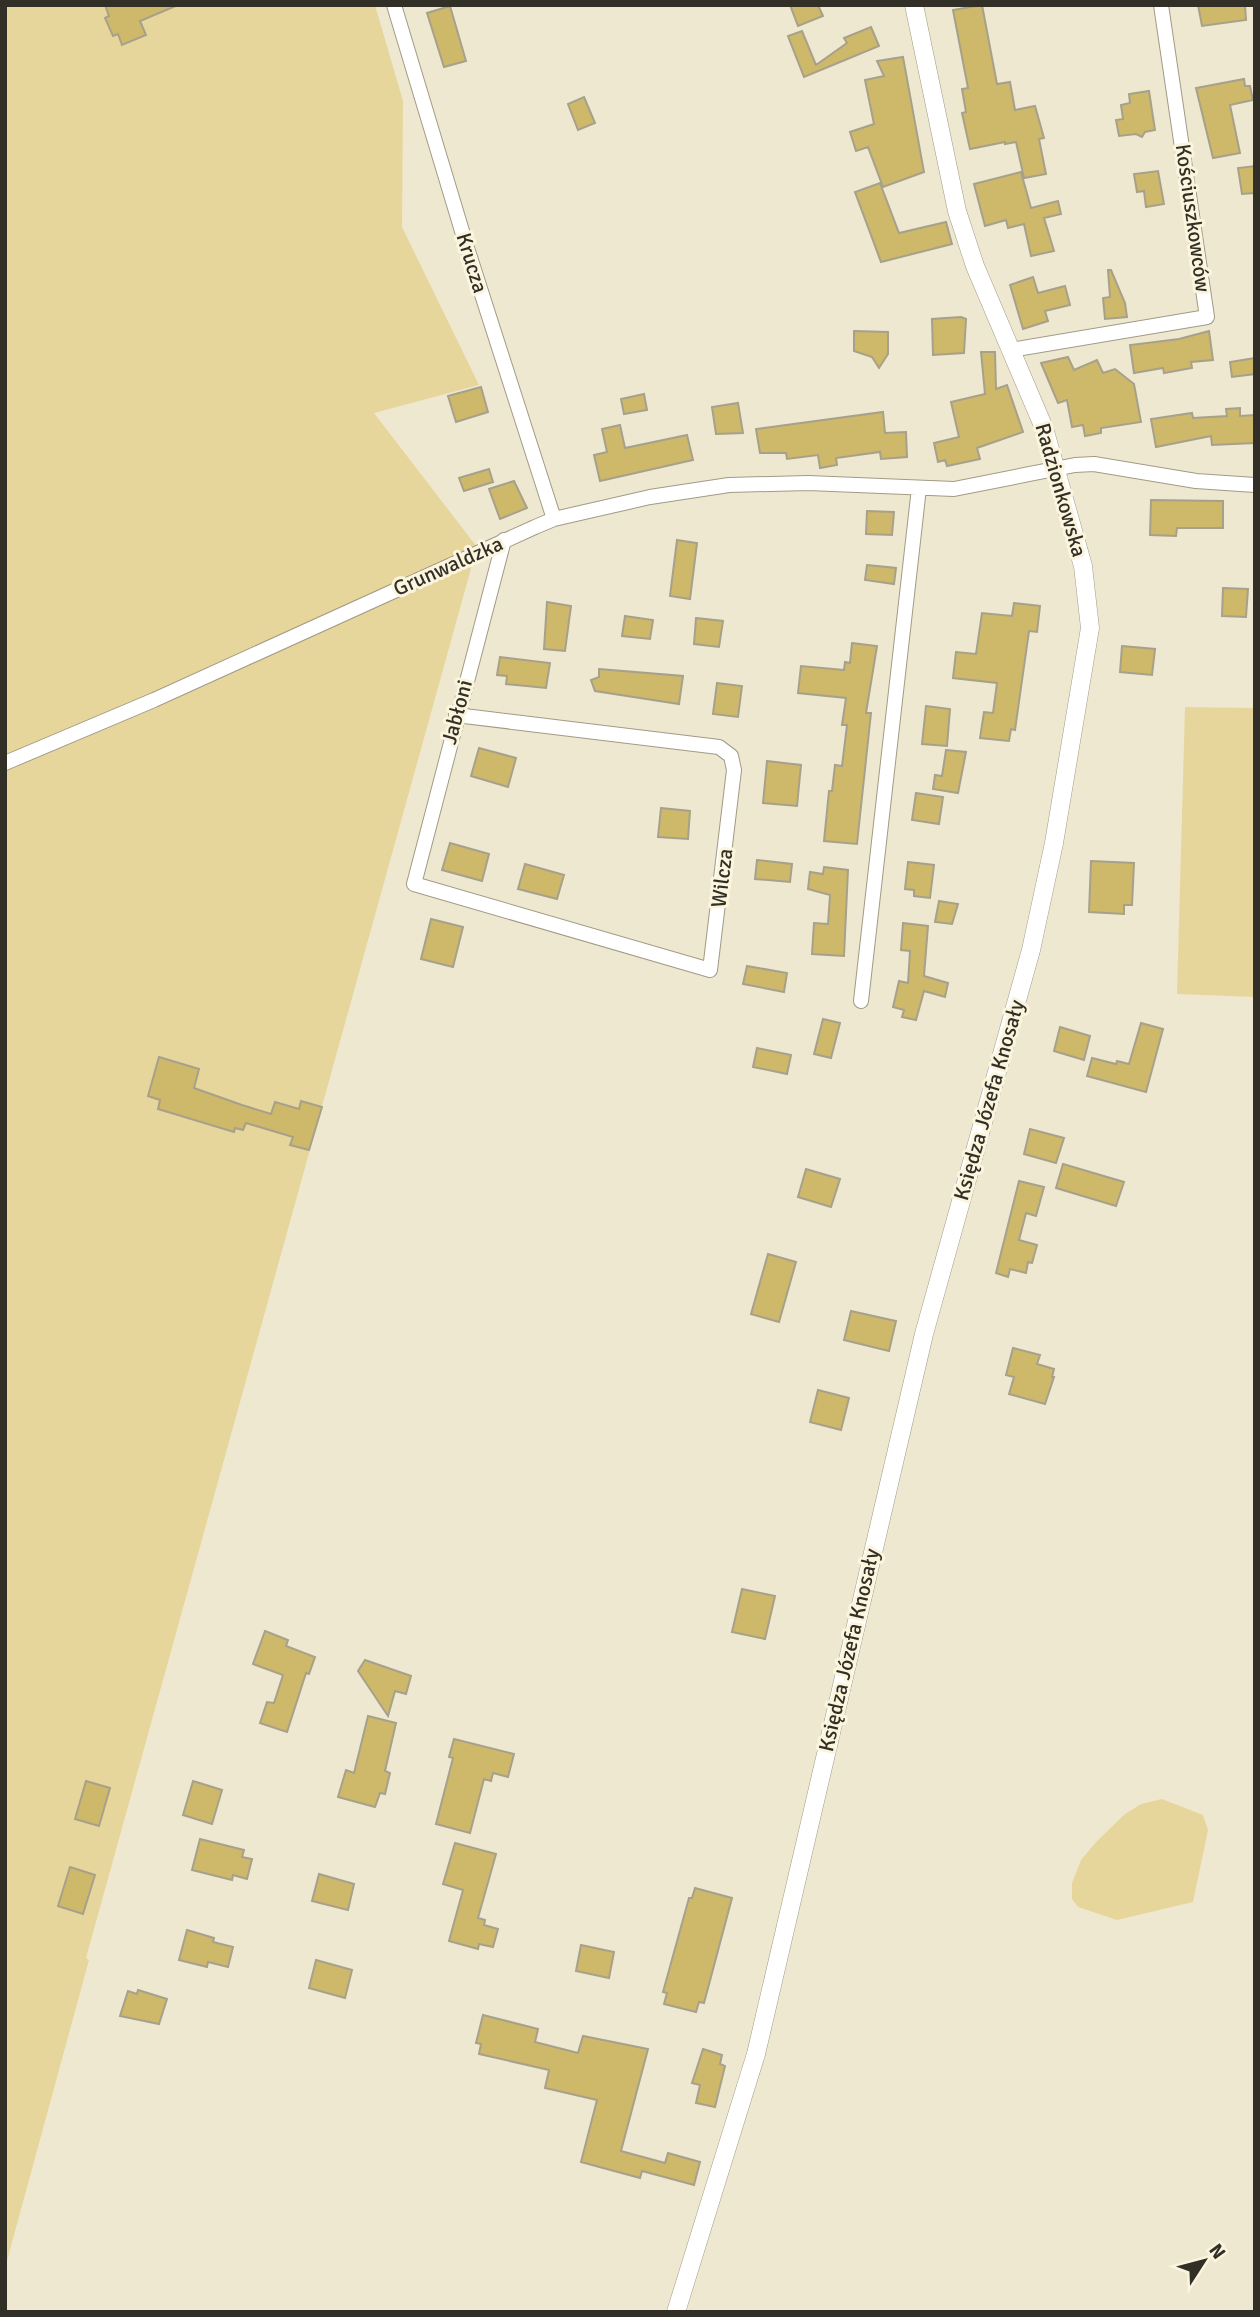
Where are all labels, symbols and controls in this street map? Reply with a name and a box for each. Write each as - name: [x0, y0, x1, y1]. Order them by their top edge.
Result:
- street label: Kościuszkowców: [1170, 142, 1216, 294]
- street label: Krucza: [451, 230, 493, 296]
- street label: Radzionkowska: [1029, 420, 1093, 560]
- street label: Grunwaldzka: [389, 530, 507, 602]
- street label: Jabłoni: [436, 677, 478, 747]
- street label: Wilcza: [705, 847, 739, 909]
- street label: Księdza Józefa Knosały: [948, 997, 1030, 1203]
- street label: Księdza Józefa Knosały: [813, 1546, 885, 1754]
- north arrow: [1169, 2226, 1239, 2296]
- text: N: [1203, 2239, 1231, 2264]

